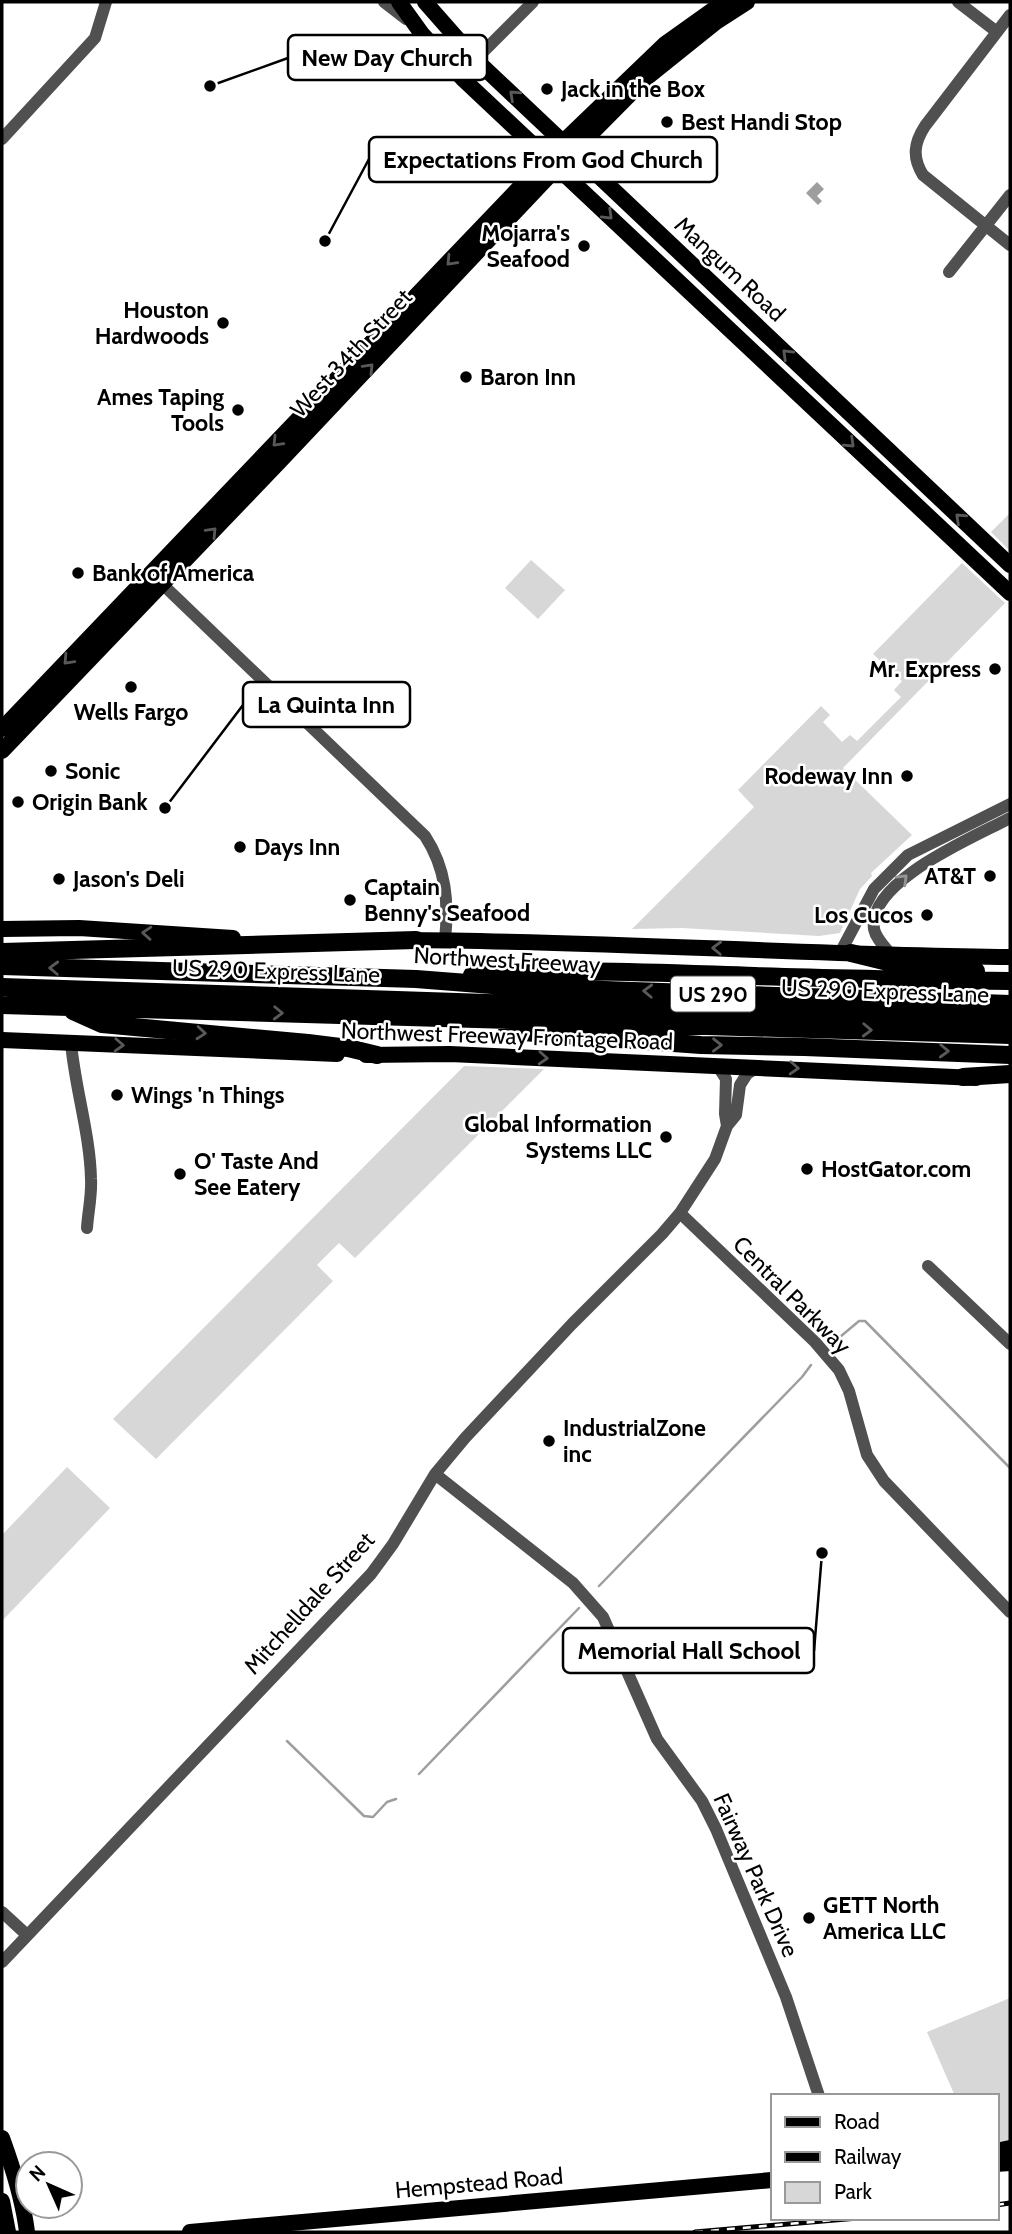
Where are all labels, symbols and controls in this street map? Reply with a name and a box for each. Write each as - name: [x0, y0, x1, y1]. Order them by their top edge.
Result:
- callout: New Day Church: [288, 35, 487, 80]
- text: New Day Church: [301, 43, 473, 72]
- place label: Jack in the Box: [560, 75, 706, 103]
- marker: Jack in the Box: [539, 81, 555, 97]
- one-way arrow: [509, 91, 522, 103]
- place label: Best Handi Stop: [681, 108, 842, 136]
- marker: Best Handi Stop: [659, 114, 675, 130]
- callout: Expectations From God Church: [369, 137, 717, 182]
- text: Expectations From God Church: [383, 145, 703, 174]
- one-way arrow: [600, 206, 613, 219]
- street label: Mangum Road: [669, 211, 791, 327]
- place label: Mojarra's Seafood: [481, 219, 570, 273]
- marker: Mojarra's Seafood: [576, 238, 592, 254]
- one-way arrow: [447, 253, 459, 266]
- street label: West 34th Street: [284, 283, 418, 423]
- place label: Houston Hardwoods: [95, 296, 209, 350]
- marker: Houston Hardwoods: [215, 315, 231, 331]
- one-way arrow: [782, 350, 795, 363]
- one-way arrow: [360, 363, 373, 376]
- place label: Baron Inn: [480, 363, 576, 391]
- marker: Baron Inn: [458, 369, 474, 385]
- place label: Ames Taping Tools: [97, 383, 224, 437]
- marker: Ames Taping Tools: [230, 402, 246, 418]
- one-way arrow: [272, 434, 285, 447]
- one-way arrow: [842, 435, 855, 448]
- one-way arrow: [955, 514, 968, 526]
- one-way arrow: [203, 528, 216, 541]
- place label: Bank of America: [92, 559, 255, 587]
- marker: Bank of America: [70, 565, 86, 581]
- one-way arrow: [64, 652, 77, 665]
- place label: Mr. Express: [869, 655, 981, 683]
- marker: Mr. Express: [987, 661, 1003, 677]
- marker: Wells Fargo: [123, 679, 139, 695]
- callout: La Quinta Inn: [243, 682, 410, 727]
- text: La Quinta Inn: [257, 690, 395, 719]
- place label: Wells Fargo: [74, 698, 188, 726]
- place label: Sonic: [65, 757, 120, 785]
- place label: Rodeway Inn: [764, 762, 893, 790]
- marker: Sonic: [43, 763, 59, 779]
- marker: Rodeway Inn: [899, 768, 915, 784]
- place label: Origin Bank: [32, 788, 148, 816]
- marker: Origin Bank: [10, 794, 26, 810]
- place label: Days Inn: [254, 833, 340, 861]
- marker: Days Inn: [232, 839, 248, 855]
- place label: AT&T: [924, 862, 976, 890]
- place label: Jason's Deli: [72, 865, 185, 893]
- marker: AT&T: [982, 868, 998, 884]
- marker: Jason's Deli: [51, 871, 67, 887]
- place label: Captain Benny's Seafood: [364, 873, 530, 927]
- one-way arrow: [895, 875, 907, 887]
- marker: Captain Benny's Seafood: [342, 892, 358, 908]
- place label: Los Cucos: [814, 901, 913, 929]
- marker: Los Cucos: [919, 907, 935, 923]
- one-way arrow: [141, 925, 152, 940]
- street label: Northwest Freeway: [413, 941, 601, 979]
- one-way arrow: [711, 941, 722, 956]
- street label: US 290 Express Lane: [171, 953, 381, 989]
- one-way arrow: [49, 960, 60, 975]
- street label: US 290 Express Lane: [780, 973, 990, 1009]
- road number: US 290: [671, 976, 755, 1012]
- one-way arrow: [642, 984, 653, 999]
- one-way arrow: [273, 1006, 284, 1021]
- street label: Northwest Freeway Frontage Road: [340, 1016, 674, 1056]
- one-way arrow: [862, 1022, 873, 1038]
- one-way arrow: [195, 1025, 206, 1040]
- one-way arrow: [114, 1037, 125, 1052]
- one-way arrow: [712, 1037, 723, 1053]
- one-way arrow: [939, 1044, 950, 1059]
- one-way arrow: [537, 1051, 548, 1066]
- one-way arrow: [789, 1060, 800, 1075]
- place label: Wings 'n Things: [131, 1081, 285, 1109]
- marker: Wings 'n Things: [109, 1087, 125, 1103]
- place label: Global Information Systems LLC: [464, 1110, 652, 1164]
- marker: Global Information Systems LLC: [658, 1129, 674, 1145]
- place label: O' Taste And See Eatery: [194, 1147, 319, 1201]
- place label: HostGator.com: [821, 1155, 971, 1183]
- marker: HostGator.com: [799, 1161, 815, 1177]
- marker: O' Taste And See Eatery: [172, 1166, 188, 1182]
- street label: Central Parkway: [727, 1230, 857, 1360]
- place label: IndustrialZone inc: [563, 1414, 706, 1468]
- marker: IndustrialZone inc: [541, 1433, 557, 1449]
- street label: Mitchelldale Street: [238, 1526, 380, 1680]
- callout: Memorial Hall School: [563, 1628, 814, 1673]
- text: Memorial Hall School: [578, 1636, 800, 1665]
- street label: Fairway Park Drive: [707, 1789, 805, 1961]
- place label: GETT North America LLC: [823, 1891, 946, 1945]
- marker: GETT North America LLC: [801, 1910, 817, 1926]
- legend: [771, 2094, 998, 2220]
- text: Road: [834, 2109, 880, 2134]
- text: Railway: [834, 2144, 902, 2169]
- north arrow: [14, 2150, 84, 2220]
- text: N: [24, 2160, 50, 2186]
- street label: Hempstead Road: [394, 2162, 564, 2204]
- text: Park: [834, 2179, 872, 2204]

